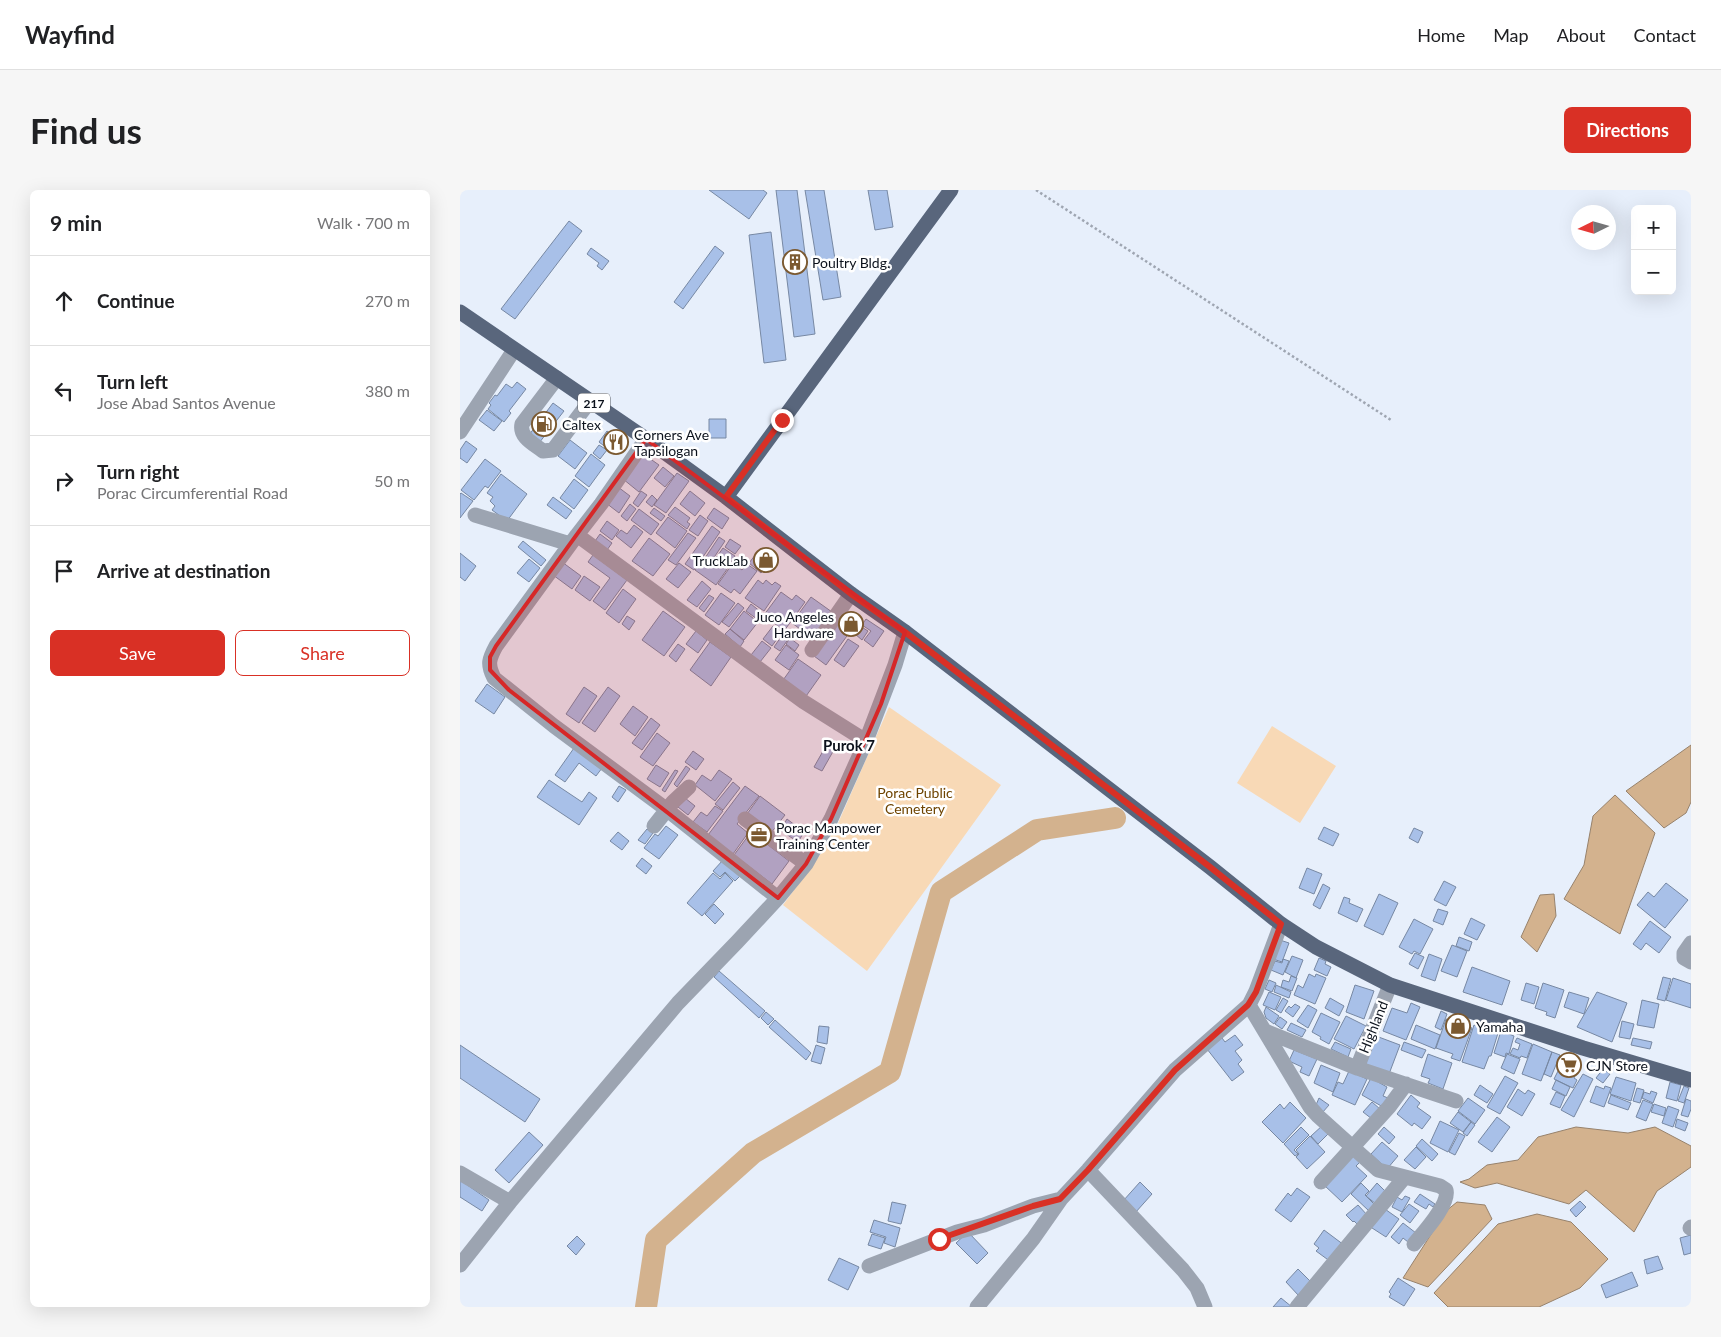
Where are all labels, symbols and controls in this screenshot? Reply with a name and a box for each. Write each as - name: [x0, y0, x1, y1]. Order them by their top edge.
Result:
- text: Wayfind: [25, 20, 115, 49]
- text: Home: [1417, 24, 1465, 46]
- text: Map: [1493, 24, 1529, 46]
- text: About: [1557, 24, 1606, 46]
- text: Contact: [1634, 24, 1696, 46]
- button: Directions: [1564, 107, 1691, 153]
- text: Find us: [30, 109, 142, 151]
- north arrow: [1571, 205, 1616, 250]
- map controls: [1631, 205, 1676, 295]
- button: +: [1631, 205, 1676, 250]
- text: 9 min: [50, 210, 102, 235]
- text: Walk · 700 m: [317, 213, 410, 232]
- building icon: Poultry Bldg.: [782, 249, 808, 275]
- button: −: [1631, 250, 1676, 295]
- place label: Poultry Bldg.: [812, 254, 890, 271]
- icon: ahead: [50, 287, 78, 315]
- text: Continue: [97, 289, 175, 312]
- text: 270 m: [365, 291, 410, 310]
- text: Turn left: [97, 370, 168, 393]
- icon: left: [50, 377, 78, 405]
- text: 380 m: [365, 381, 410, 400]
- text: Jose Abad Santos Avenue: [97, 393, 276, 412]
- road number: 217: [578, 394, 610, 412]
- route end: [771, 409, 794, 432]
- fuel station icon: Caltex: [531, 411, 557, 437]
- place label: Caltex: [562, 416, 601, 433]
- place label: Corners Ave Tapsilogan: [634, 426, 709, 459]
- restaurant icon: Corners Ave Tapsilogan: [603, 429, 629, 455]
- text: Turn right: [97, 460, 179, 483]
- icon: right: [50, 467, 78, 495]
- text: 50 m: [374, 471, 410, 490]
- text: Porac Circumferential Road: [97, 483, 288, 502]
- shop icon: TruckLab: [753, 547, 779, 573]
- place label: TruckLab: [693, 552, 748, 569]
- icon: arrive: [50, 557, 78, 585]
- text: Arrive at destination: [97, 559, 270, 582]
- place label: Juco Angeles Hardware: [754, 608, 834, 641]
- shop icon: Juco Angeles Hardware: [838, 611, 864, 637]
- button: Save: [50, 630, 225, 676]
- button: Share: [235, 630, 410, 676]
- district label: Purok 7: [823, 736, 875, 754]
- park label: Porac Public Cemetery: [877, 784, 953, 817]
- place label: Porac Manpower Training Center: [776, 819, 881, 852]
- office icon: Porac Manpower Training Center: [746, 822, 772, 848]
- street label: Highland: [1355, 998, 1391, 1056]
- shop icon: Yamaha: [1445, 1013, 1471, 1039]
- place label: Yamaha: [1476, 1018, 1523, 1035]
- supermarket icon: CJN Store: [1556, 1052, 1582, 1078]
- place label: CJN Store: [1586, 1057, 1648, 1074]
- route start: [928, 1228, 951, 1251]

